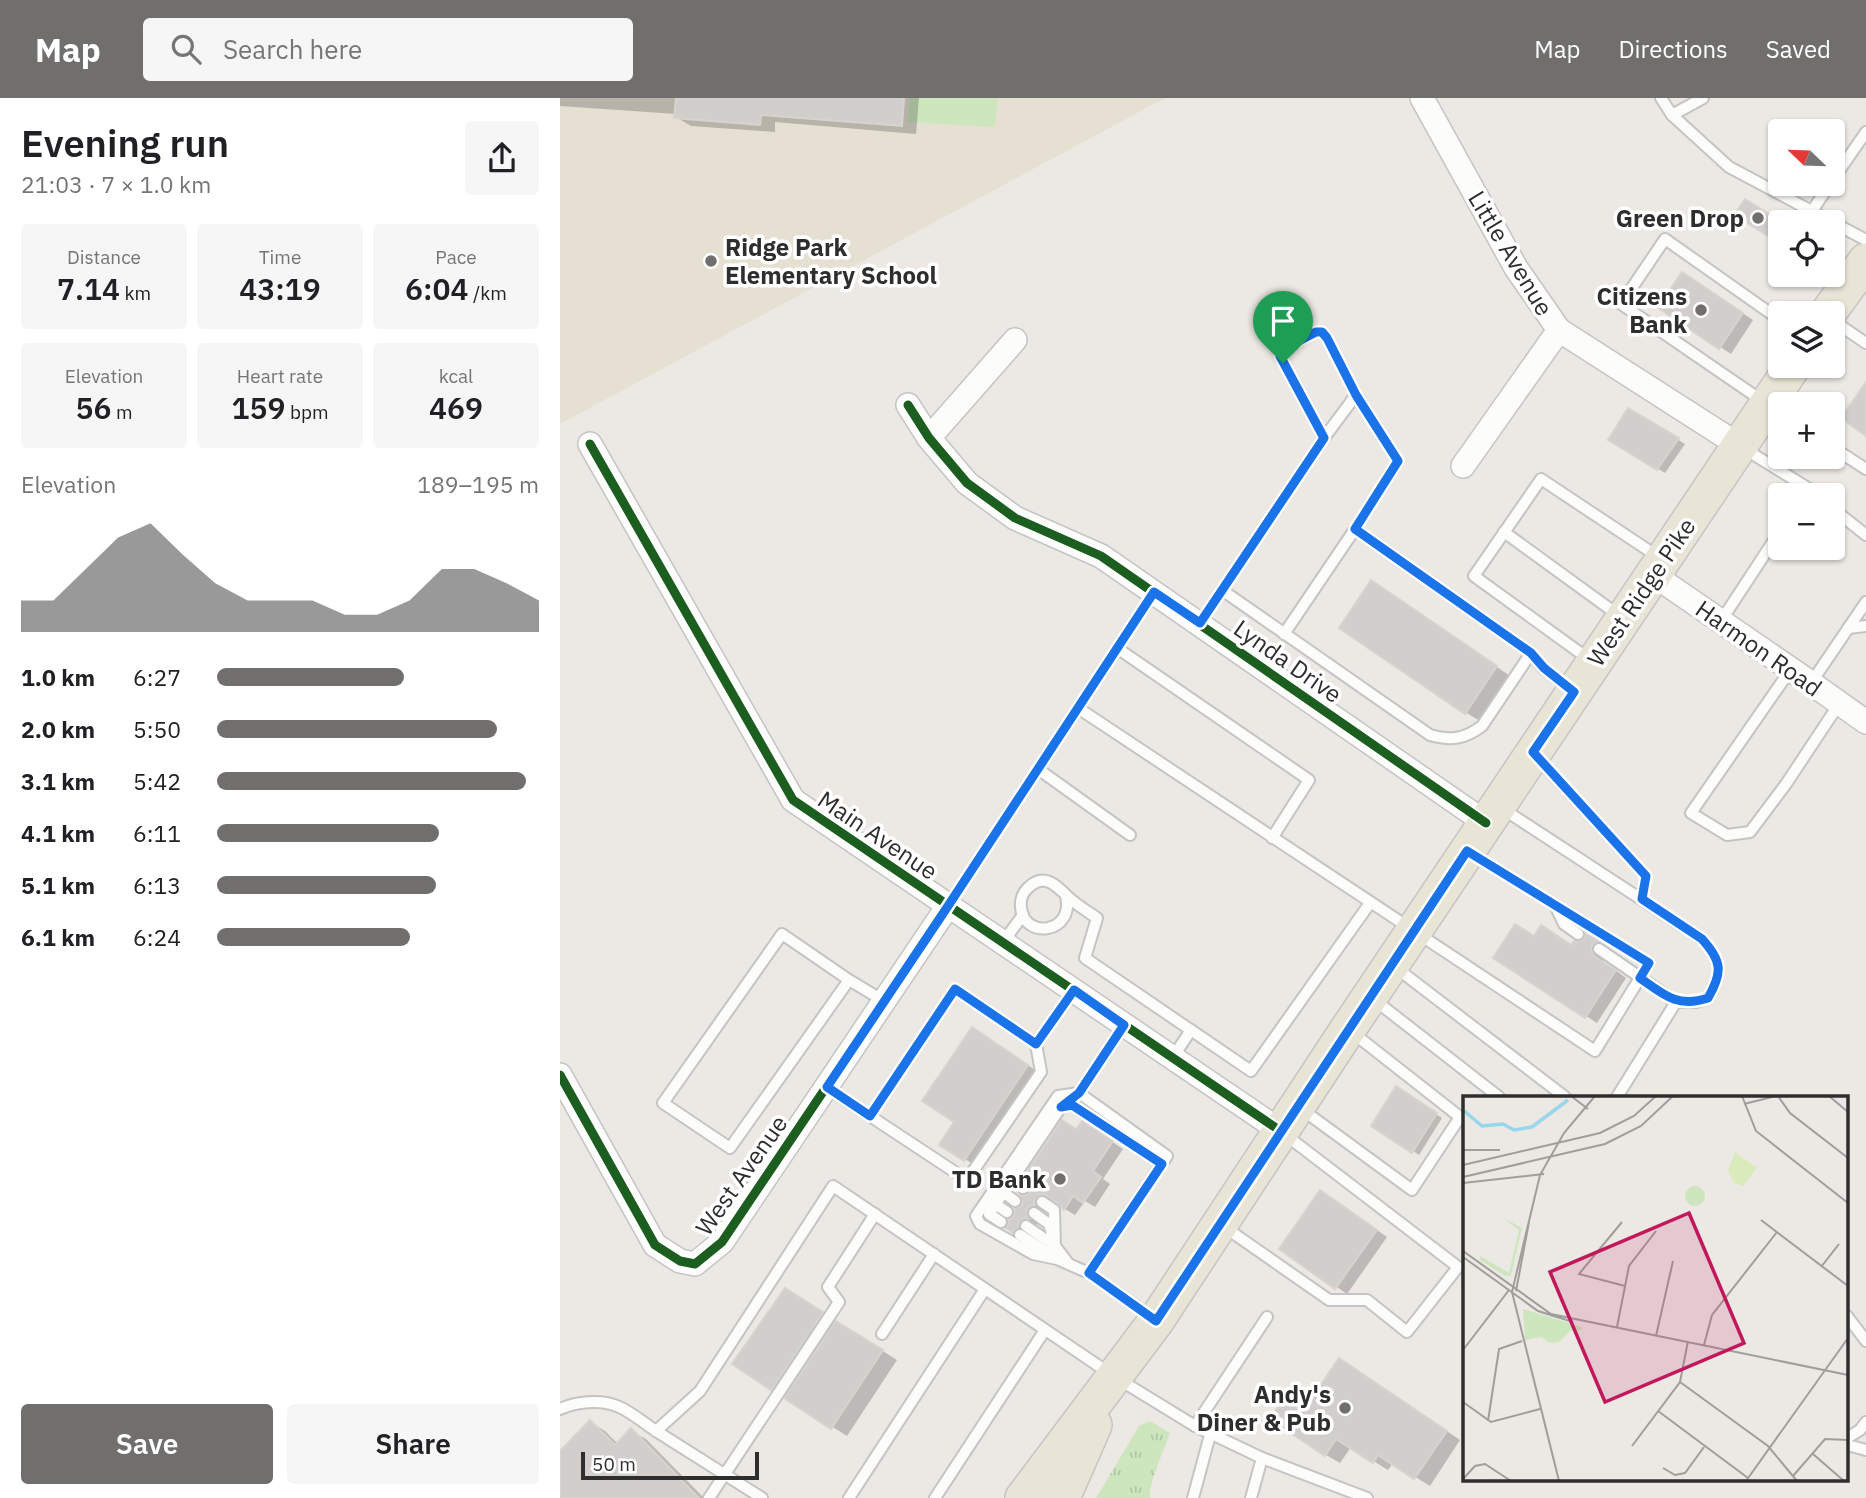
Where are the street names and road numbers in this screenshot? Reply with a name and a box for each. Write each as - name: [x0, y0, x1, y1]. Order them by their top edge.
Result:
- street label: Little Avenue: [1461, 185, 1561, 321]
- street label: West Ridge Pike: [1580, 512, 1702, 672]
- street label: Harmon Road: [1689, 593, 1829, 703]
- street label: Lynda Drive: [1228, 612, 1348, 710]
- street label: Main Avenue: [812, 783, 944, 887]
- street label: West Avenue: [688, 1109, 794, 1241]

